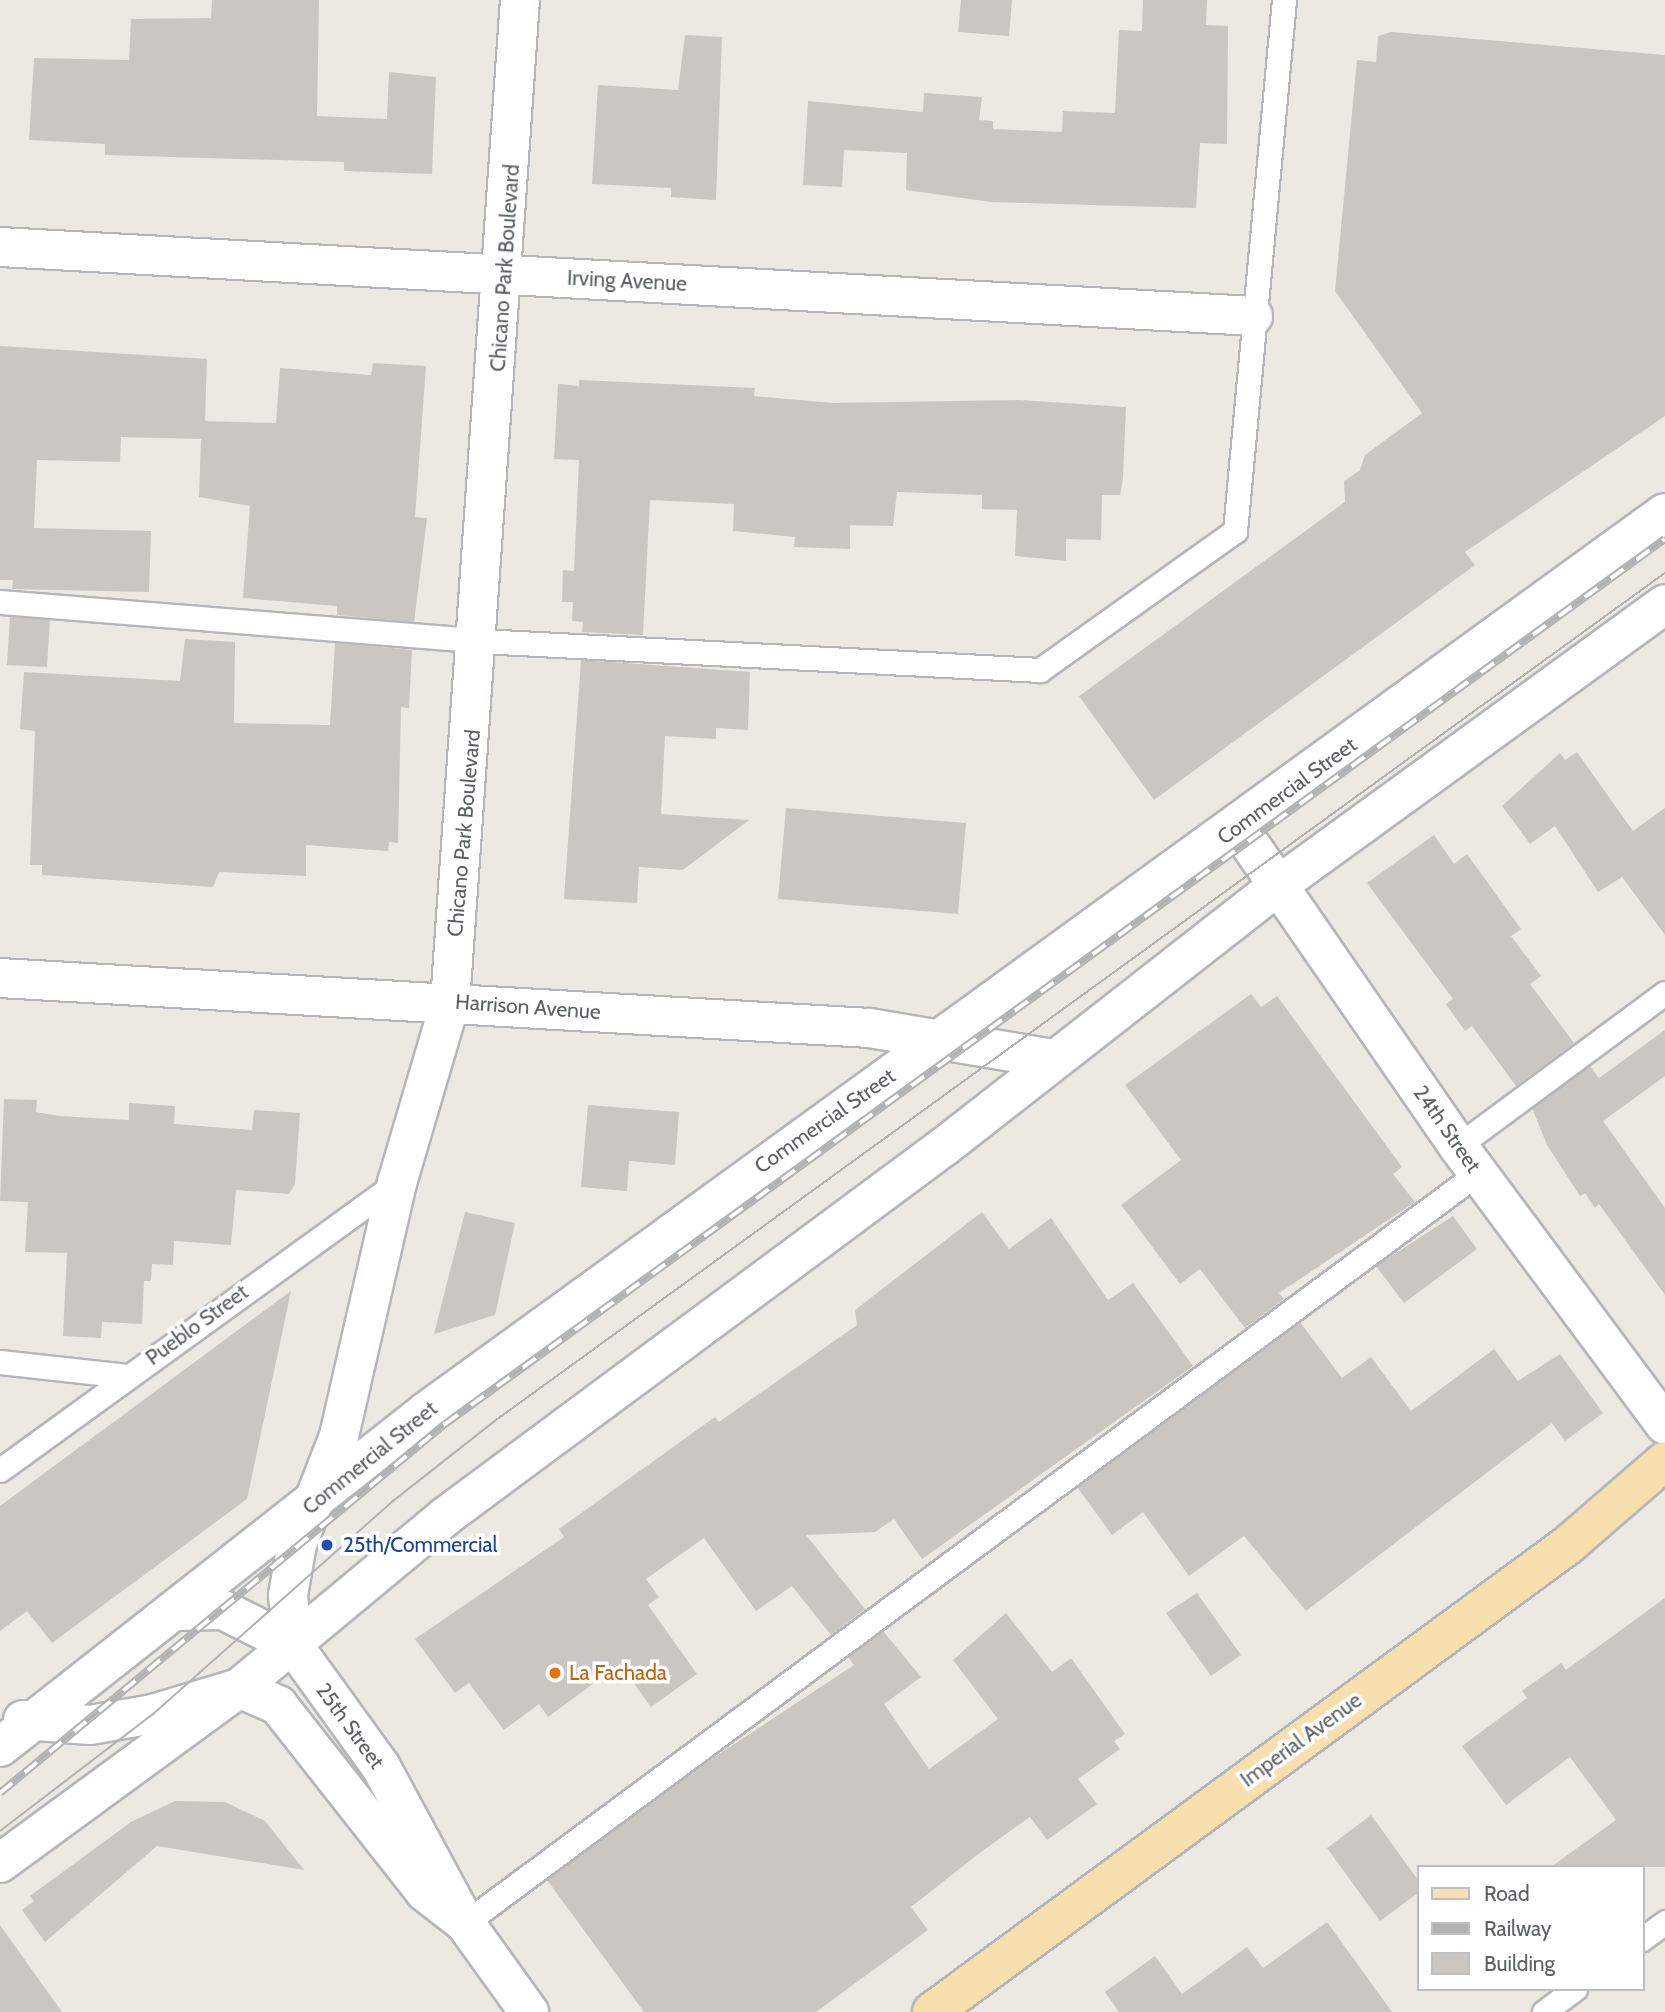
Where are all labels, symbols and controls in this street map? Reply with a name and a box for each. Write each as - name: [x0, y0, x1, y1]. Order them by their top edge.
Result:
- street label: Chicano Park Boulevard: [485, 163, 525, 373]
- street label: Irving Avenue: [566, 265, 688, 297]
- street label: Chicano Park Boulevard: [442, 728, 486, 938]
- street label: Commercial Street: [1213, 732, 1361, 850]
- street label: Harrison Avenue: [454, 989, 602, 1025]
- street label: Commercial Street: [750, 1063, 900, 1179]
- street label: 24th Street: [1408, 1081, 1486, 1177]
- street label: Pueblo Street: [141, 1279, 253, 1371]
- street label: Commercial Street: [298, 1396, 442, 1520]
- place label: 25th/Commercial: [343, 1532, 497, 1558]
- marker: 25th/Commercial: [317, 1535, 337, 1555]
- place label: La Fachada: [569, 1660, 667, 1686]
- marker: La Fachada: [547, 1665, 563, 1681]
- street label: 25th Street: [311, 1678, 389, 1774]
- street label: Imperial Avenue: [1236, 1688, 1366, 1792]
- legend: [1416, 1865, 1644, 1991]
- text: Road: [1484, 1881, 1530, 1906]
- text: Railway: [1484, 1916, 1551, 1941]
- text: Building: [1484, 1951, 1555, 1976]

